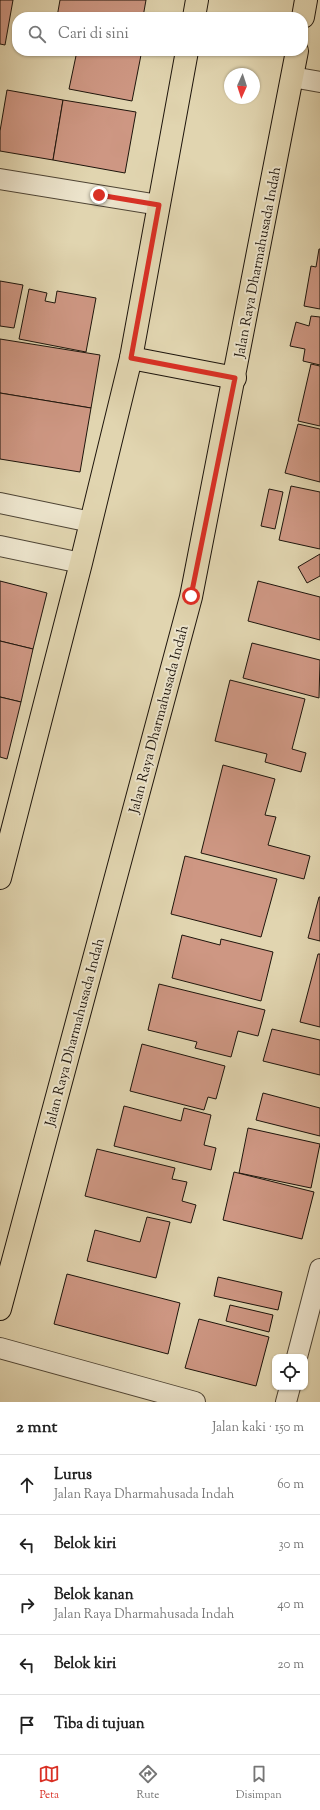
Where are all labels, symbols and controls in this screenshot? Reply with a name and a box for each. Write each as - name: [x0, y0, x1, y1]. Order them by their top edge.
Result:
- search box: [12, 12, 308, 56]
- icon: search: [26, 23, 48, 45]
- text: Cari di sini: [58, 24, 129, 45]
- north arrow: [224, 68, 260, 104]
- street label: Jalan Raya Dharmahusada Indah: [230, 165, 287, 361]
- route end: [90, 186, 108, 204]
- route start: [182, 587, 200, 605]
- street label: Jalan Raya Dharmahusada Indah: [125, 623, 195, 817]
- street label: Jalan Raya Dharmahusada Indah: [41, 936, 111, 1130]
- map controls: [272, 1354, 308, 1390]
- button: locate: [272, 1354, 308, 1390]
- text: 2 mnt: [16, 1416, 57, 1440]
- text: Jalan kaki · 150 m: [212, 1419, 304, 1437]
- text: Lurus: [54, 1465, 92, 1486]
- icon: ahead: [16, 1474, 38, 1496]
- text: 60 m: [277, 1476, 304, 1494]
- text: Jalan Raya Dharmahusada Indah: [54, 1486, 234, 1504]
- icon: left: [16, 1534, 38, 1556]
- text: Belok kiri: [54, 1534, 116, 1555]
- text: 30 m: [278, 1536, 304, 1554]
- text: Belok kanan: [54, 1585, 134, 1606]
- icon: right: [16, 1594, 38, 1616]
- text: 40 m: [277, 1596, 304, 1614]
- text: Jalan Raya Dharmahusada Indah: [54, 1606, 234, 1624]
- icon: left: [16, 1654, 38, 1676]
- text: Belok kiri: [54, 1654, 116, 1675]
- text: 20 m: [278, 1656, 304, 1674]
- icon: arrive: [16, 1714, 38, 1736]
- text: Tiba di tujuan: [54, 1714, 145, 1735]
- tab: Peta: [38, 1763, 60, 1803]
- tab: Rute: [137, 1763, 159, 1803]
- tab: Disimpan: [236, 1763, 282, 1803]

